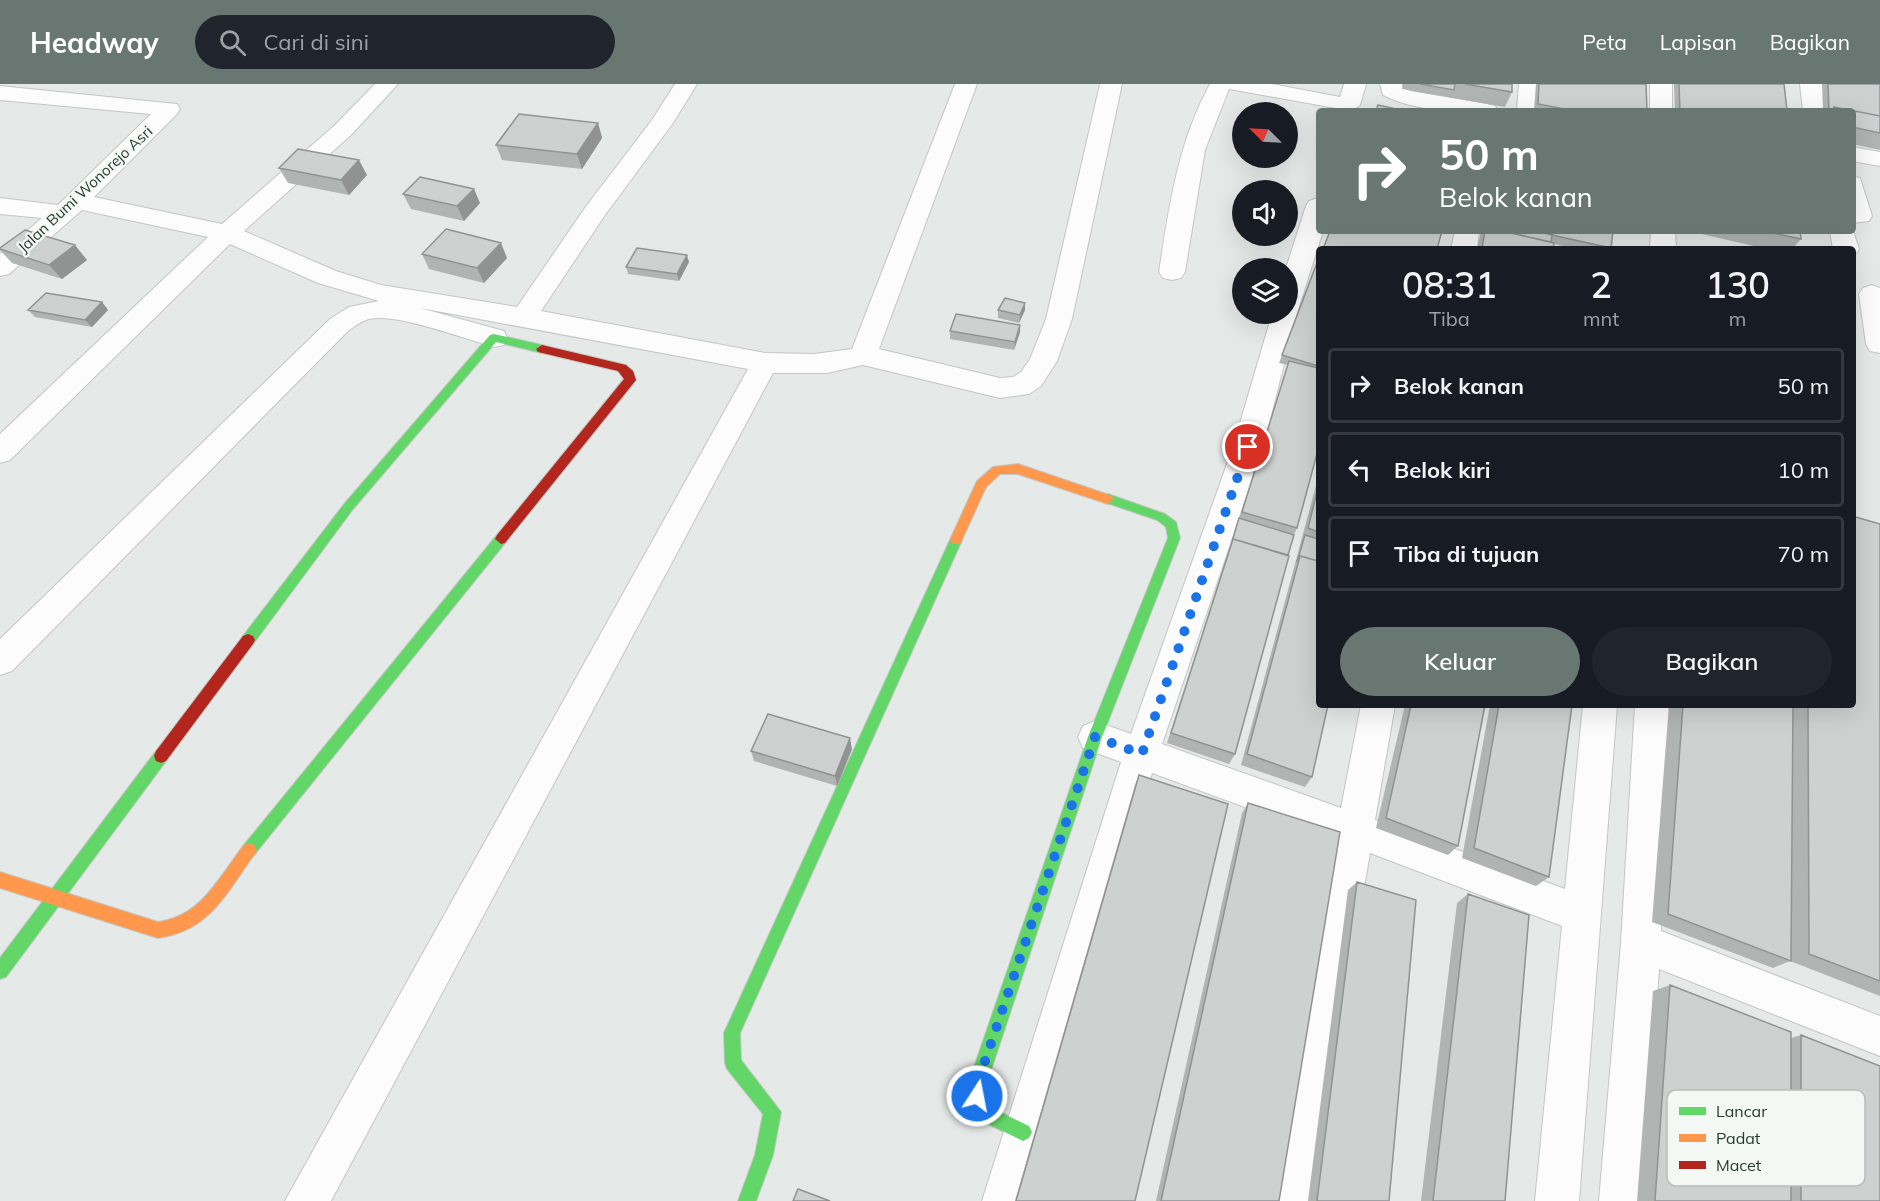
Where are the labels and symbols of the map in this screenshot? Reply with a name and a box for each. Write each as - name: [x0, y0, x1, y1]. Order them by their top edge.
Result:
- north arrow: [1232, 102, 1298, 168]
- street label: Jalan Bumi Wonorejo Asri: [14, 122, 156, 256]
- pin: [1222, 421, 1273, 472]
- position arrow: [945, 1064, 1009, 1128]
- legend: [1667, 1090, 1865, 1186]
- text: Lancar: [1716, 1101, 1767, 1121]
- text: Padat: [1716, 1128, 1761, 1148]
- text: Macet: [1716, 1155, 1762, 1175]

